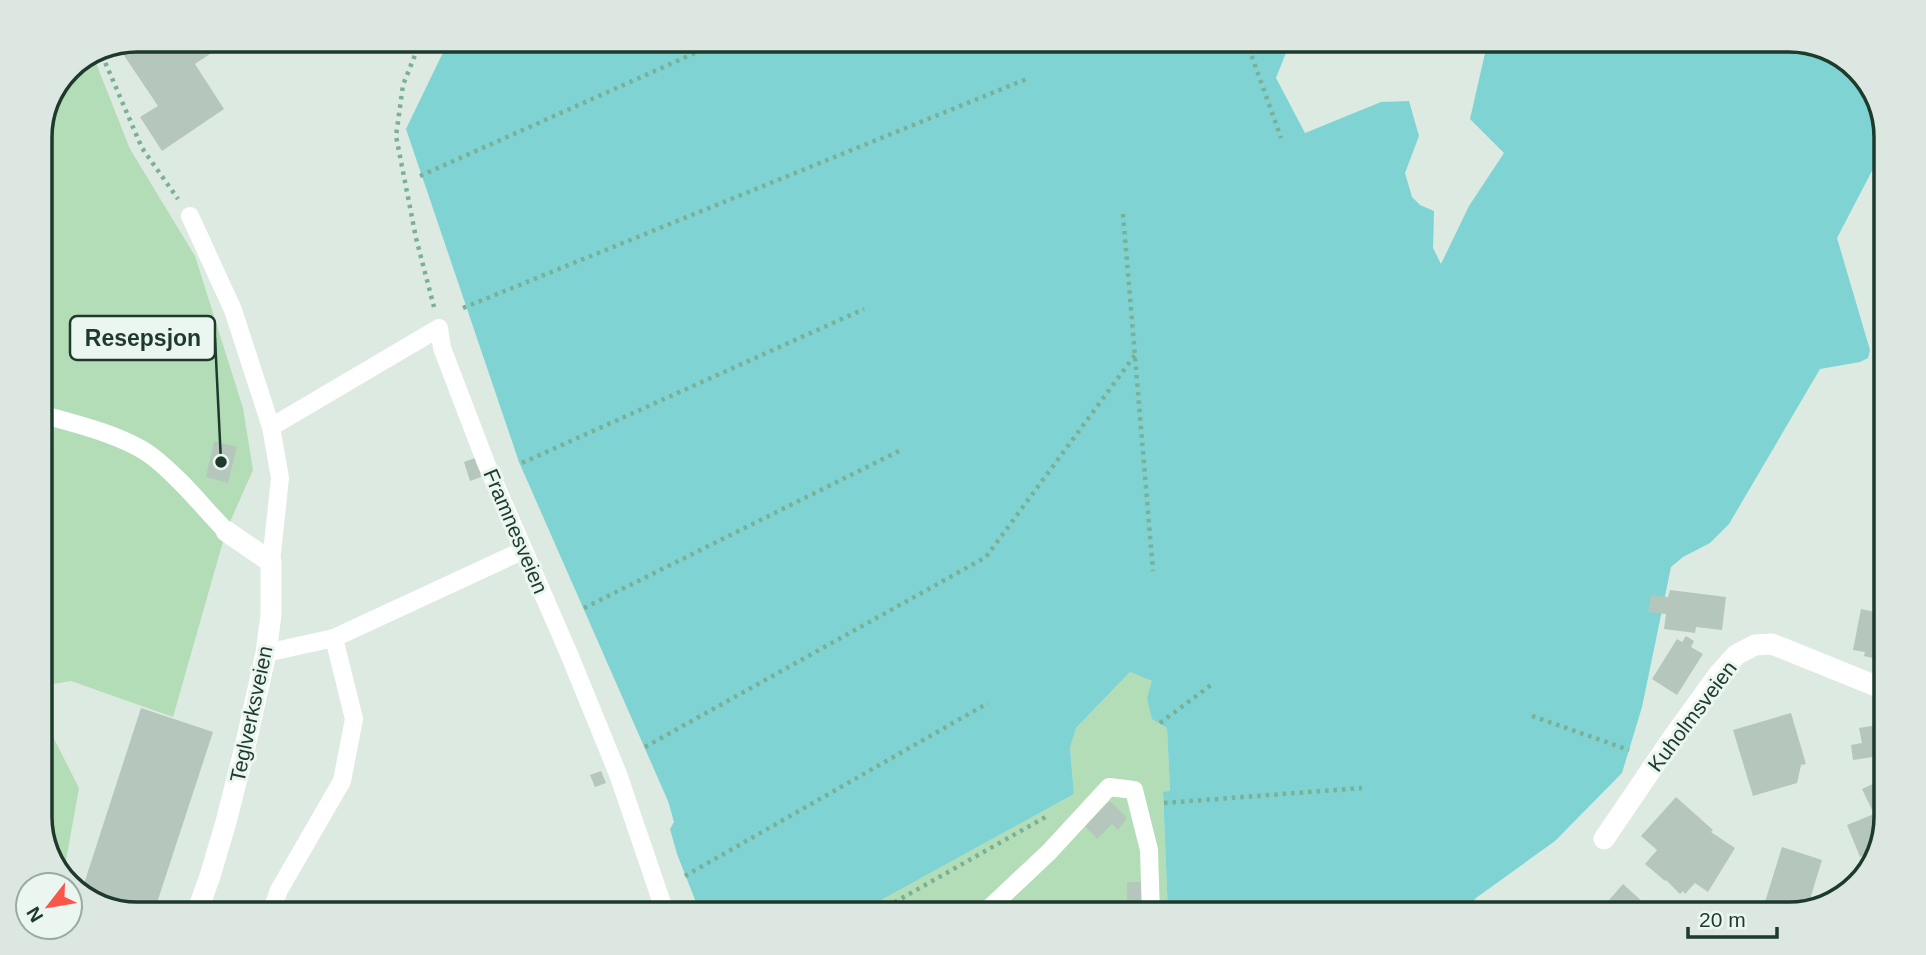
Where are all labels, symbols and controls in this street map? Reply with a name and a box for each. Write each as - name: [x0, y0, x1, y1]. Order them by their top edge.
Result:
- callout: Resepsjon: [70, 316, 215, 360]
- text: Resepsjon: [85, 325, 201, 351]
- street label: Framnesveien: [479, 465, 553, 597]
- street label: Teglverksveien: [225, 644, 277, 784]
- street label: Kuholmsveien: [1643, 656, 1741, 776]
- north arrow: [14, 871, 84, 941]
- scale bar: [1688, 895, 1777, 939]
- text: N: [22, 903, 47, 926]
- text: 20 m: [1699, 908, 1746, 931]

